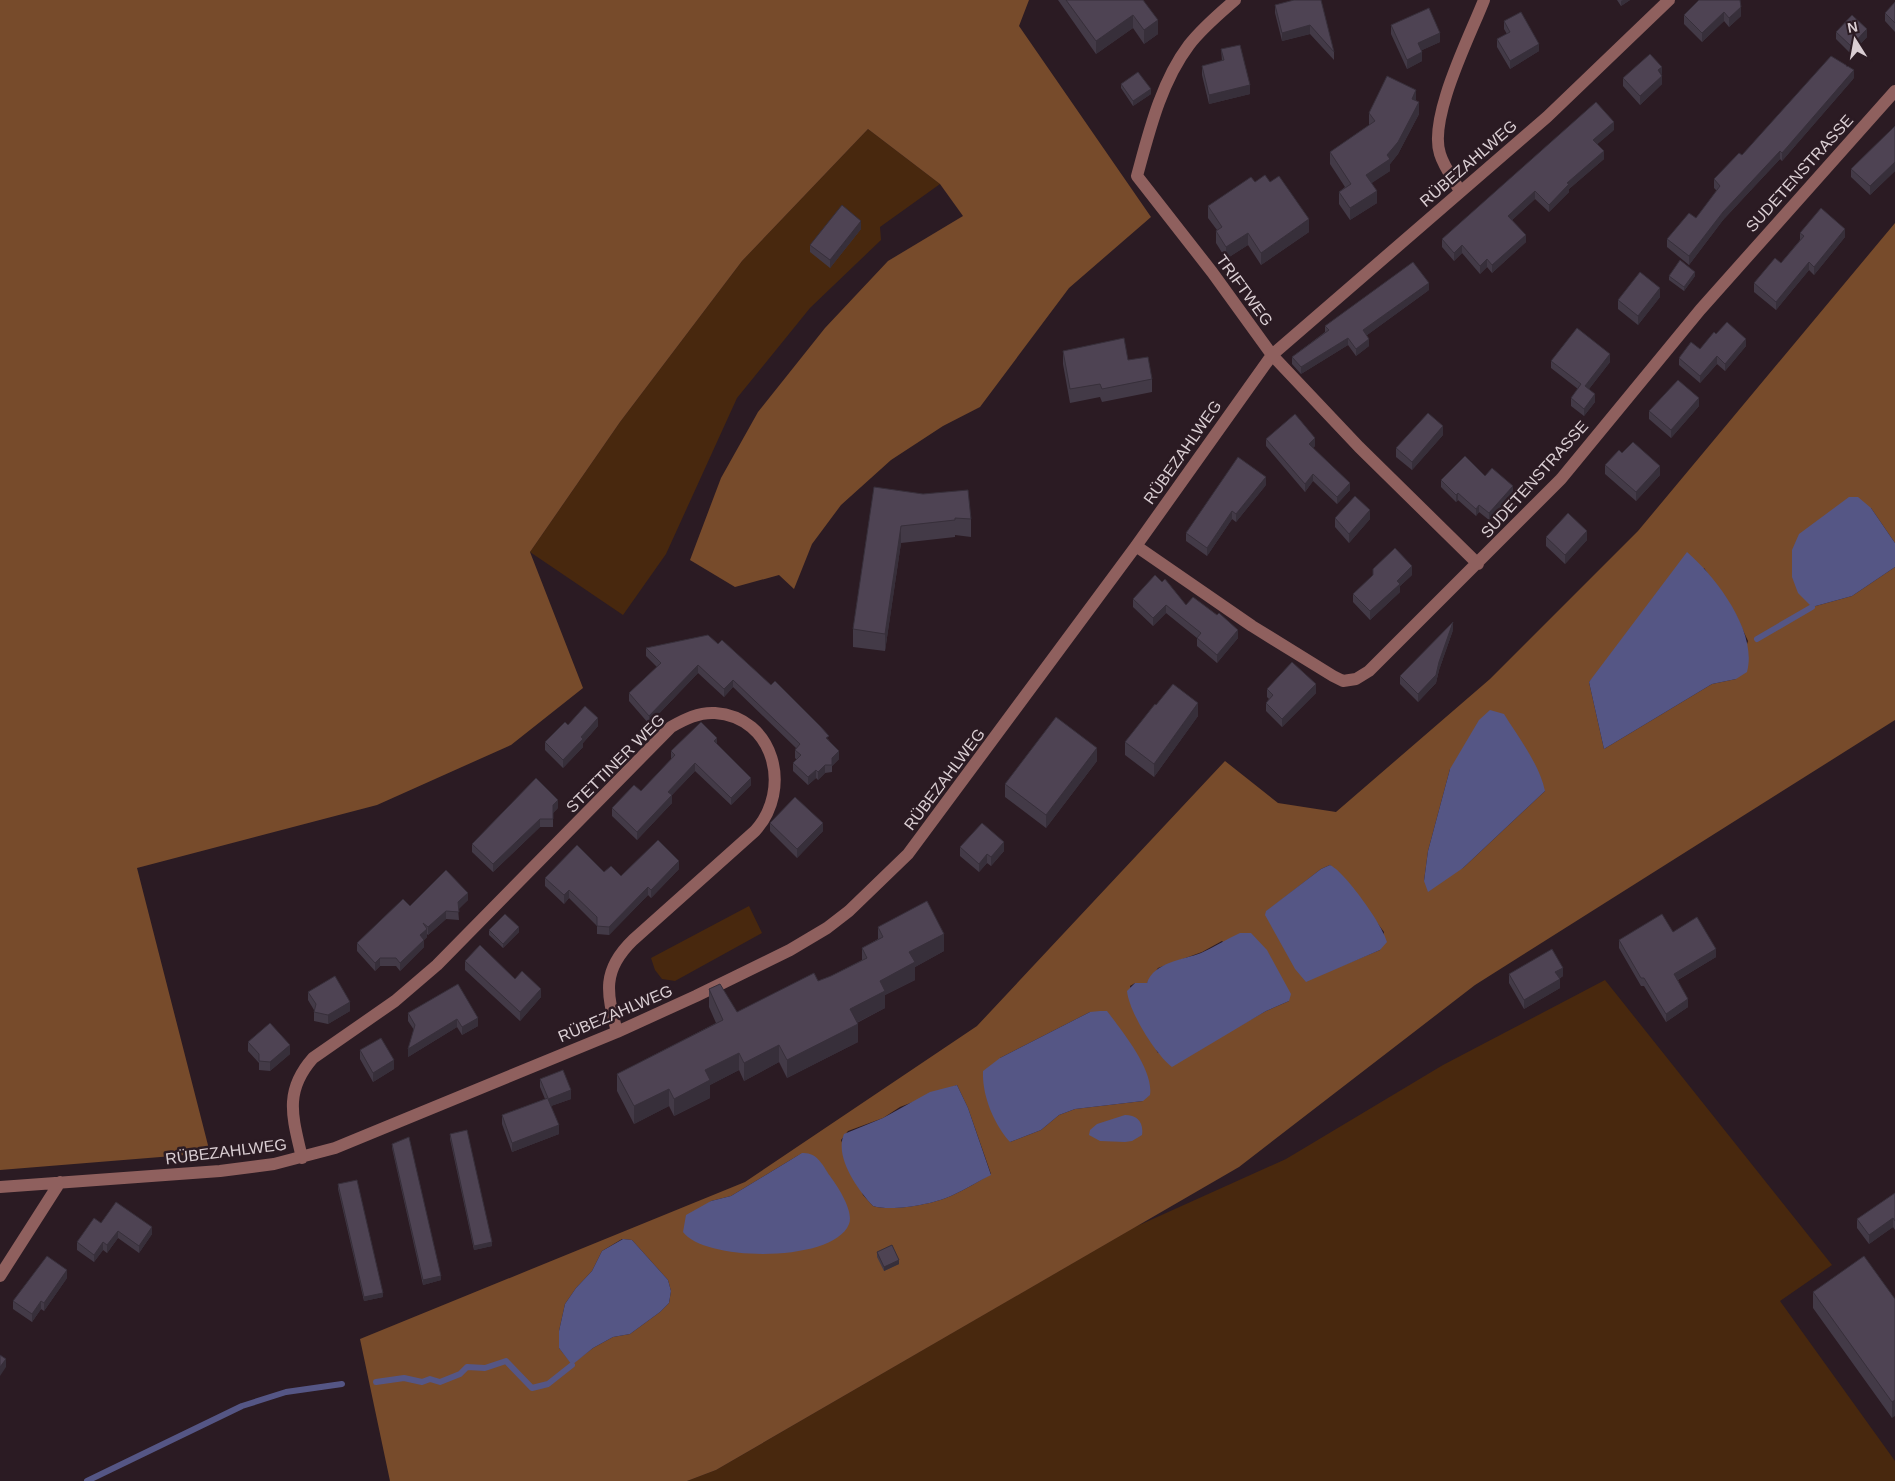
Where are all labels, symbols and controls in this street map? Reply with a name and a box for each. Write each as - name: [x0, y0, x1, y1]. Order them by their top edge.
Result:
- north arrow: [1830, 15, 1880, 65]
- text: N: [1846, 18, 1859, 36]
- street label: SUDETENSTRASSE: [1742, 111, 1856, 235]
- street label: RÜBEZAHLWEG: [1417, 117, 1520, 210]
- street label: TRIFTWEG: [1213, 252, 1276, 329]
- street label: RÜBEZAHLWEG: [1140, 397, 1224, 507]
- street label: SUDETENSTRASSE: [1477, 417, 1591, 541]
- street label: STETTINER WEG: [563, 711, 668, 816]
- street label: RÜBEZAHLWEG: [901, 725, 988, 833]
- street label: RÜBEZAHLWEG: [556, 982, 675, 1045]
- street label: RÜBEZAHLWEG: [164, 1136, 288, 1167]

